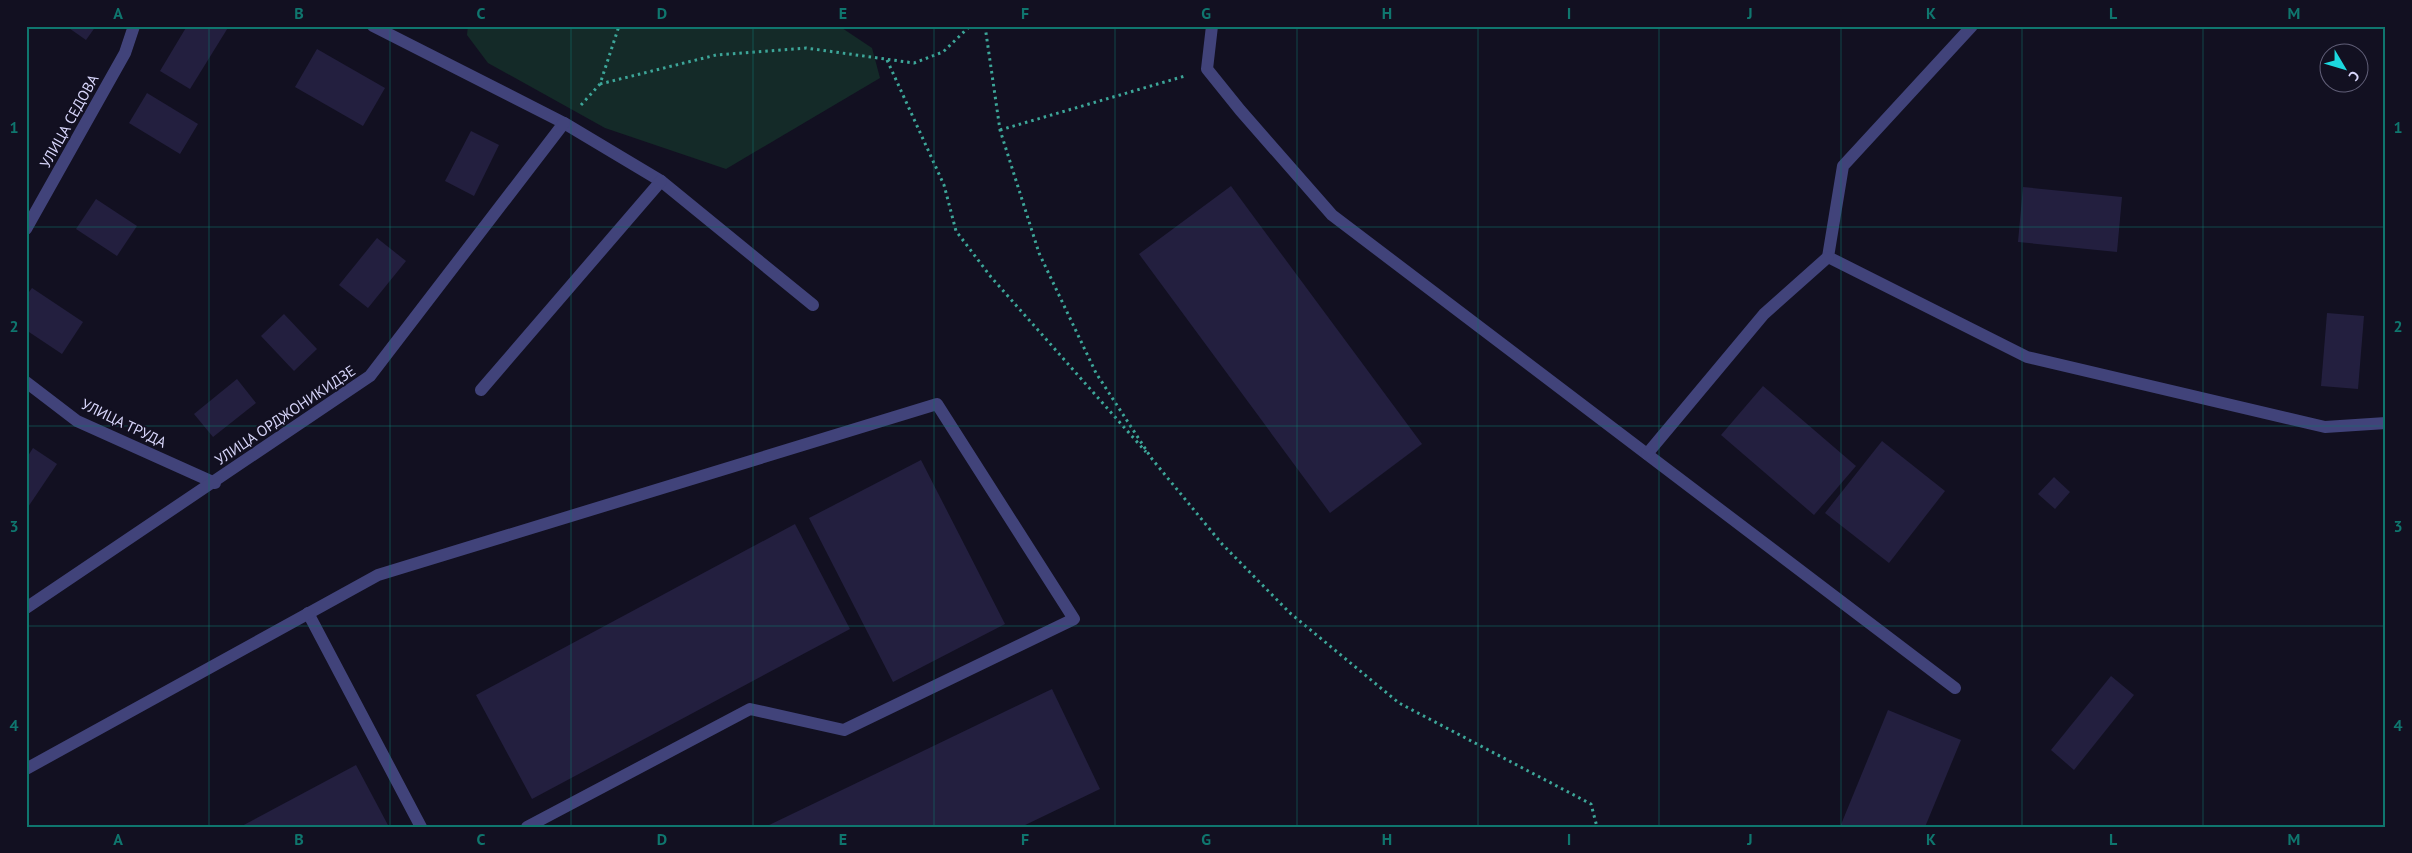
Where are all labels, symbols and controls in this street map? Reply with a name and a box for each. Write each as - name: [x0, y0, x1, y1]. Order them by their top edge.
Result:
- text: A: [113, 3, 123, 23]
- text: B: [294, 3, 304, 23]
- text: C: [477, 3, 486, 23]
- text: D: [657, 3, 667, 23]
- text: E: [839, 3, 847, 23]
- text: F: [1021, 3, 1029, 23]
- text: G: [1201, 3, 1211, 23]
- text: H: [1382, 3, 1392, 23]
- text: I: [1567, 3, 1571, 23]
- text: J: [1746, 3, 1753, 23]
- text: K: [1926, 3, 1936, 23]
- text: L: [2109, 3, 2118, 23]
- text: M: [2288, 3, 2300, 23]
- north arrow: [2320, 42, 2370, 92]
- text: С: [2345, 67, 2364, 85]
- street label: УЛИЦА СЕДОВА: [35, 71, 103, 171]
- text: 1: [9, 117, 19, 137]
- text: 1: [2393, 117, 2403, 137]
- text: 2: [9, 316, 19, 336]
- text: 2: [2393, 316, 2403, 336]
- street label: УЛИЦА ОРДЖОНИКИДЗЕ: [211, 361, 359, 469]
- street label: УЛИЦА ТРУДА: [78, 394, 170, 452]
- text: 3: [9, 516, 19, 536]
- text: 3: [2393, 516, 2403, 536]
- text: 4: [9, 715, 19, 735]
- text: 4: [2393, 715, 2403, 735]
- text: A: [113, 829, 123, 849]
- text: B: [294, 829, 304, 849]
- text: C: [477, 829, 486, 849]
- text: D: [657, 829, 667, 849]
- text: E: [839, 829, 847, 849]
- text: F: [1021, 829, 1029, 849]
- text: G: [1201, 829, 1211, 849]
- text: H: [1382, 829, 1392, 849]
- text: I: [1567, 829, 1571, 849]
- text: J: [1746, 829, 1753, 849]
- text: K: [1926, 829, 1936, 849]
- text: L: [2109, 829, 2118, 849]
- text: M: [2288, 829, 2300, 849]

